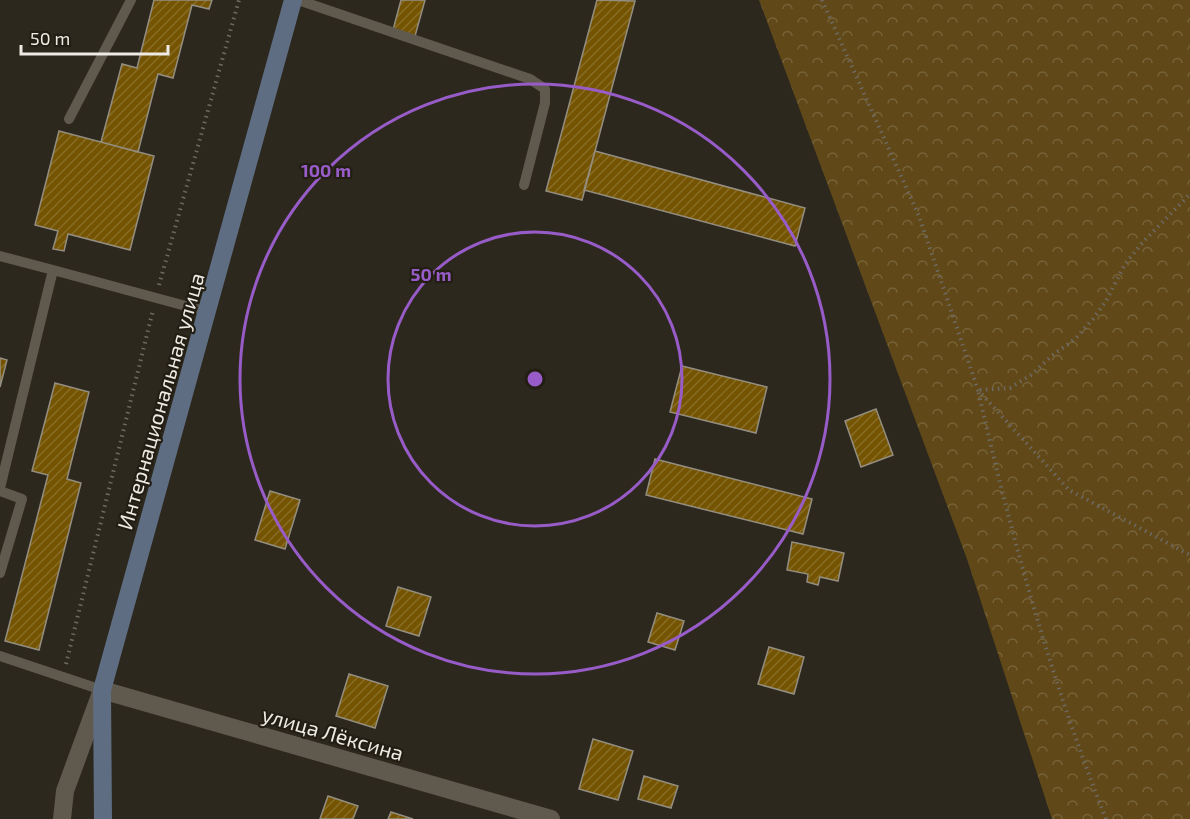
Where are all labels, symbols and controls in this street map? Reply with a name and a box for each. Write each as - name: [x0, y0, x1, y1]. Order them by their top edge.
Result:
- scale bar: [21, 18, 168, 56]
- text: 50 m: [30, 27, 70, 49]
- text: 100 m: [301, 159, 351, 181]
- text: 50 m: [410, 263, 452, 285]
- street label: Интернациональная улица: [111, 270, 210, 533]
- centre of rings: [525, 369, 545, 389]
- street label: улица Лёксина: [259, 701, 407, 766]

